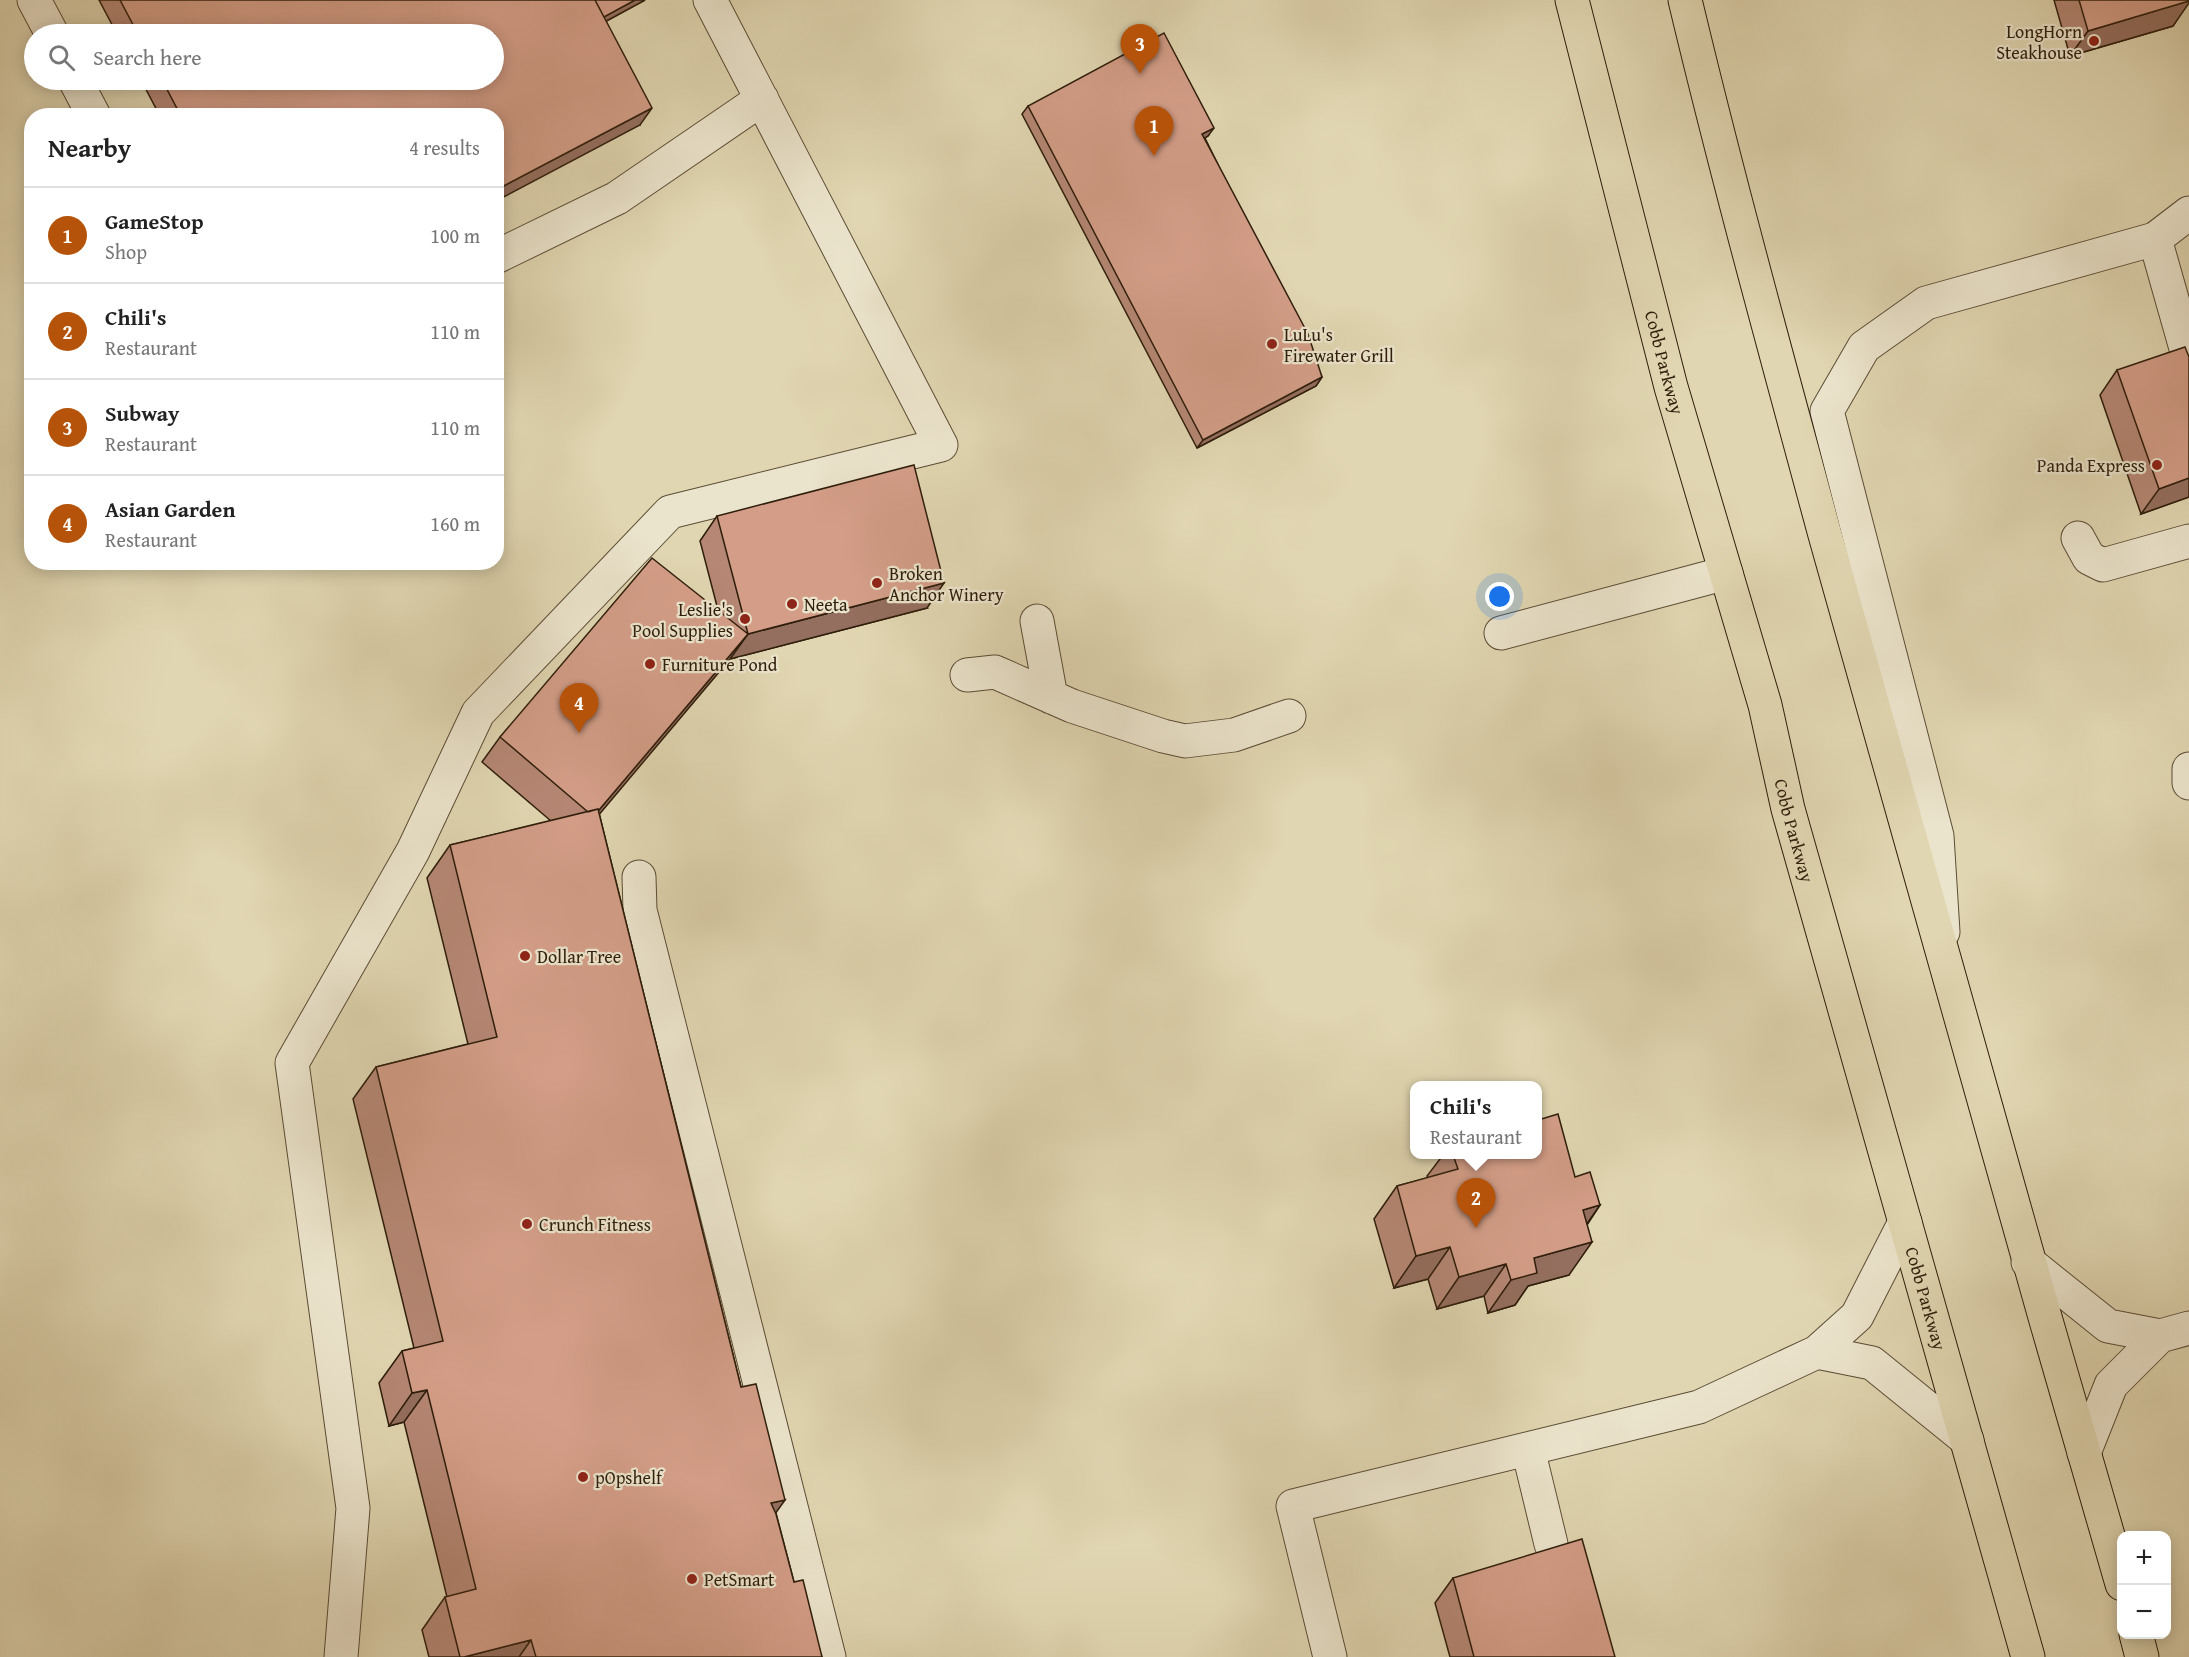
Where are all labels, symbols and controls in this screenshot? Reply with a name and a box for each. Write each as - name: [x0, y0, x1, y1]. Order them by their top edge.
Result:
- place label: LongHorn Steakhouse: [1996, 18, 2082, 66]
- search box: [24, 24, 504, 90]
- pin: 3: [1120, 25, 1160, 74]
- marker: LongHorn Steakhouse: [2087, 34, 2101, 48]
- icon: search: [45, 41, 78, 74]
- text: Search here: [93, 41, 202, 73]
- pin: 1: [1134, 106, 1174, 156]
- text: Nearby: [48, 128, 131, 167]
- text: 4 results: [409, 133, 480, 162]
- text: GameStop: [105, 205, 203, 237]
- text: 1: [62, 221, 73, 250]
- text: 100 m: [430, 221, 480, 250]
- text: Shop: [105, 237, 147, 266]
- text: Chili's: [105, 301, 167, 333]
- street label: Cobb Parkway: [1638, 307, 1692, 417]
- text: 2: [62, 317, 73, 346]
- text: 110 m: [430, 317, 480, 346]
- place label: LuLu's Firewater Grill: [1284, 321, 1394, 369]
- text: Restaurant: [105, 333, 197, 362]
- marker: LuLu's Firewater Grill: [1265, 337, 1279, 351]
- text: Subway: [105, 397, 179, 429]
- text: 3: [62, 413, 73, 442]
- text: 110 m: [430, 413, 480, 442]
- text: Restaurant: [105, 429, 197, 458]
- place label: Panda Express: [2037, 452, 2145, 479]
- marker: Panda Express: [2150, 458, 2164, 472]
- text: Asian Garden: [105, 493, 235, 525]
- text: 4: [62, 509, 73, 538]
- text: 160 m: [430, 509, 480, 538]
- text: Restaurant: [105, 525, 197, 554]
- place label: Broken Anchor Winery: [889, 560, 1004, 608]
- marker: Broken Anchor Winery: [870, 576, 884, 590]
- your location: [1485, 582, 1514, 611]
- place label: Neeta: [804, 591, 848, 618]
- place label: Leslie's Pool Supplies: [632, 596, 733, 644]
- marker: Neeta: [785, 597, 799, 611]
- marker: Leslie's Pool Supplies: [738, 612, 752, 626]
- place label: Furniture Pond: [662, 651, 778, 678]
- marker: Furniture Pond: [643, 657, 657, 671]
- pin: 4: [560, 684, 598, 733]
- street label: Cobb Parkway: [1768, 776, 1822, 885]
- place label: Dollar Tree: [537, 943, 621, 970]
- marker: Dollar Tree: [518, 949, 532, 963]
- popup: [1410, 1081, 1542, 1159]
- text: Chili's: [1430, 1090, 1492, 1122]
- text: Restaurant: [1430, 1122, 1522, 1151]
- pin: 2: [1456, 1178, 1496, 1228]
- place label: Crunch Fitness: [539, 1211, 651, 1238]
- marker: Crunch Fitness: [520, 1217, 534, 1231]
- street label: Cobb Parkway: [1899, 1243, 1954, 1353]
- place label: pOpshelf: [595, 1464, 664, 1491]
- marker: pOpshelf: [576, 1470, 590, 1484]
- map controls: [2117, 1531, 2171, 1639]
- button: +: [2117, 1531, 2171, 1585]
- place label: PetSmart: [704, 1566, 775, 1593]
- marker: PetSmart: [685, 1572, 699, 1586]
- button: −: [2117, 1585, 2171, 1639]

